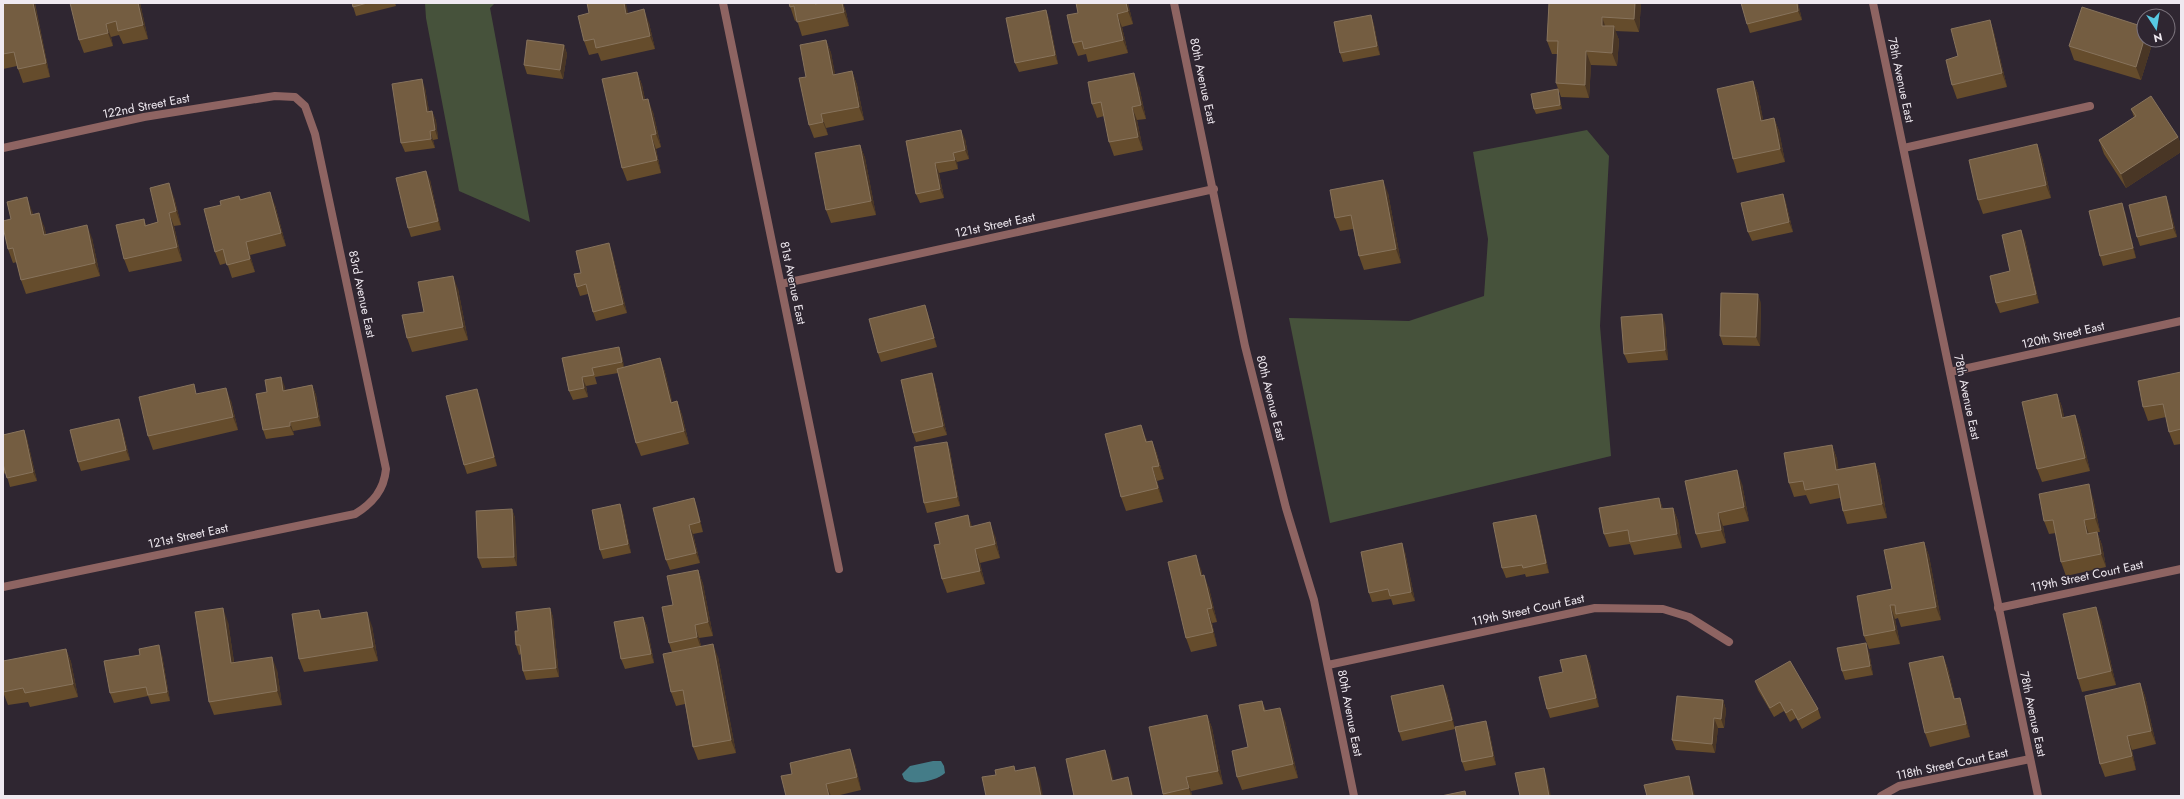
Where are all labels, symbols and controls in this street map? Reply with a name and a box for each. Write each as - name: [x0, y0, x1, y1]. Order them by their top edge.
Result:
- north arrow: [2136, 8, 2176, 48]
- text: N: [2152, 29, 2164, 47]
- street label: 80th Avenue East: [1185, 36, 1221, 126]
- street label: 78th Avenue East: [1883, 36, 1919, 124]
- street label: 122nd Street East: [101, 89, 191, 123]
- street label: 121st Street East: [953, 208, 1037, 242]
- street label: 81st Avenue East: [775, 240, 811, 326]
- street label: 83rd Avenue East: [344, 249, 380, 339]
- street label: 120th Street East: [2020, 317, 2106, 353]
- street label: 80th Avenue East: [1252, 353, 1290, 443]
- street label: 78th Avenue East: [1949, 353, 1985, 441]
- street label: 121st Street East: [146, 519, 230, 553]
- street label: 119th Street Court East: [2029, 555, 2145, 597]
- street label: 119th Street Court East: [1470, 589, 1586, 631]
- street label: 80th Avenue East: [1333, 668, 1367, 758]
- street label: 78th Avenue East: [2015, 670, 2051, 758]
- street label: 118th Street Court East: [1894, 743, 2010, 785]

